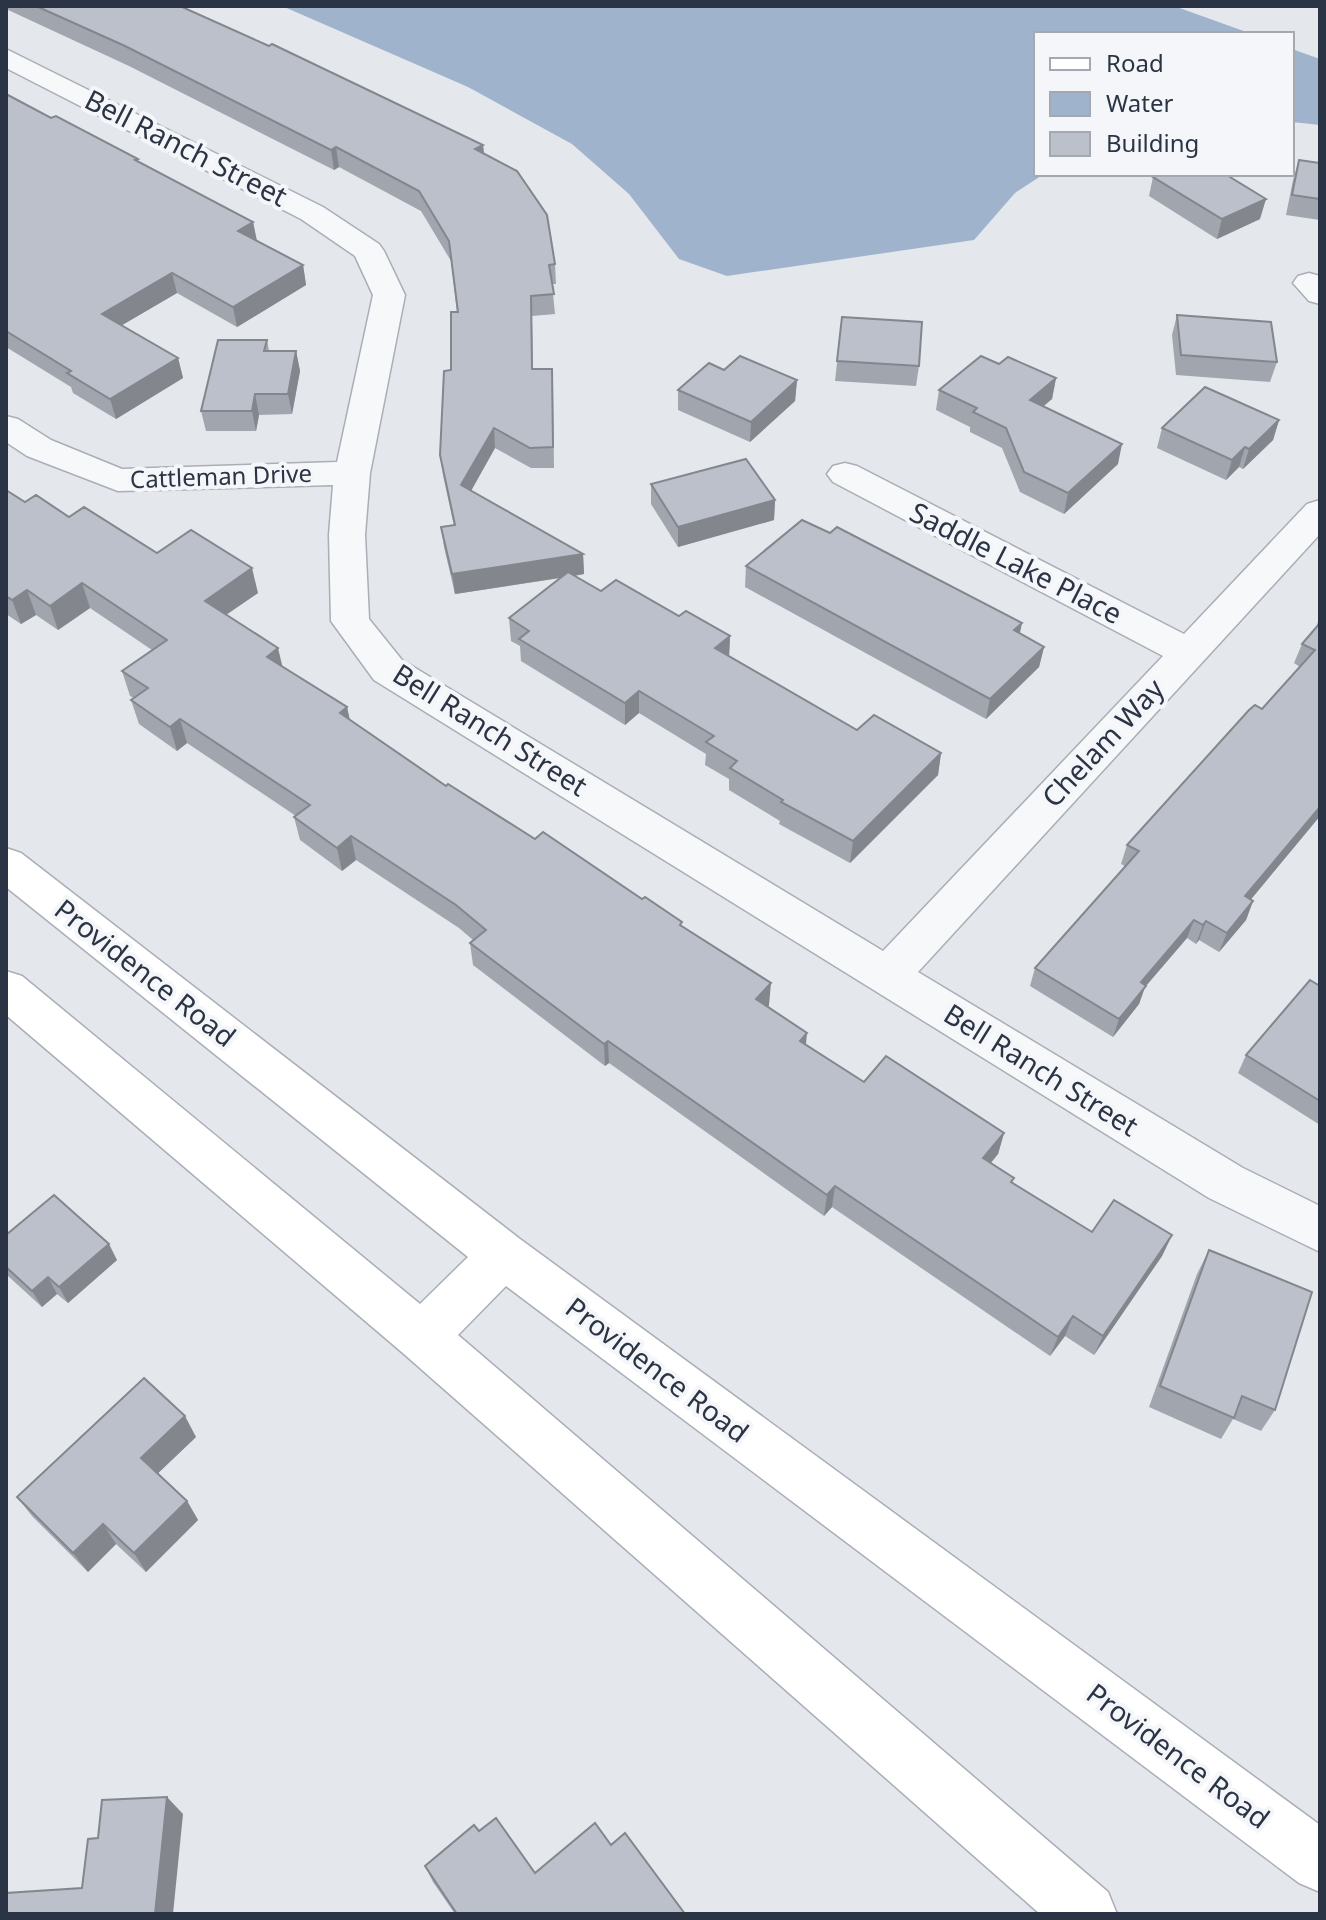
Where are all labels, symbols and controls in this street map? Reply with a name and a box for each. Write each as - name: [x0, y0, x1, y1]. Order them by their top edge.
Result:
- legend: [1034, 32, 1294, 176]
- text: Road: [1106, 46, 1164, 79]
- street label: Bell Ranch Street: [79, 80, 294, 215]
- text: Water: [1106, 86, 1174, 119]
- text: Building: [1106, 126, 1199, 159]
- street label: Cattleman Drive: [129, 456, 312, 495]
- street label: Saddle Lake Place: [904, 492, 1129, 632]
- street label: Bell Ranch Street: [386, 654, 595, 804]
- street label: Chelam Way: [1033, 669, 1172, 815]
- street label: Providence Road: [47, 890, 244, 1055]
- street label: Bell Ranch Street: [937, 994, 1146, 1144]
- street label: Providence Road: [558, 1288, 757, 1451]
- street label: Providence Road: [1079, 1674, 1278, 1837]

